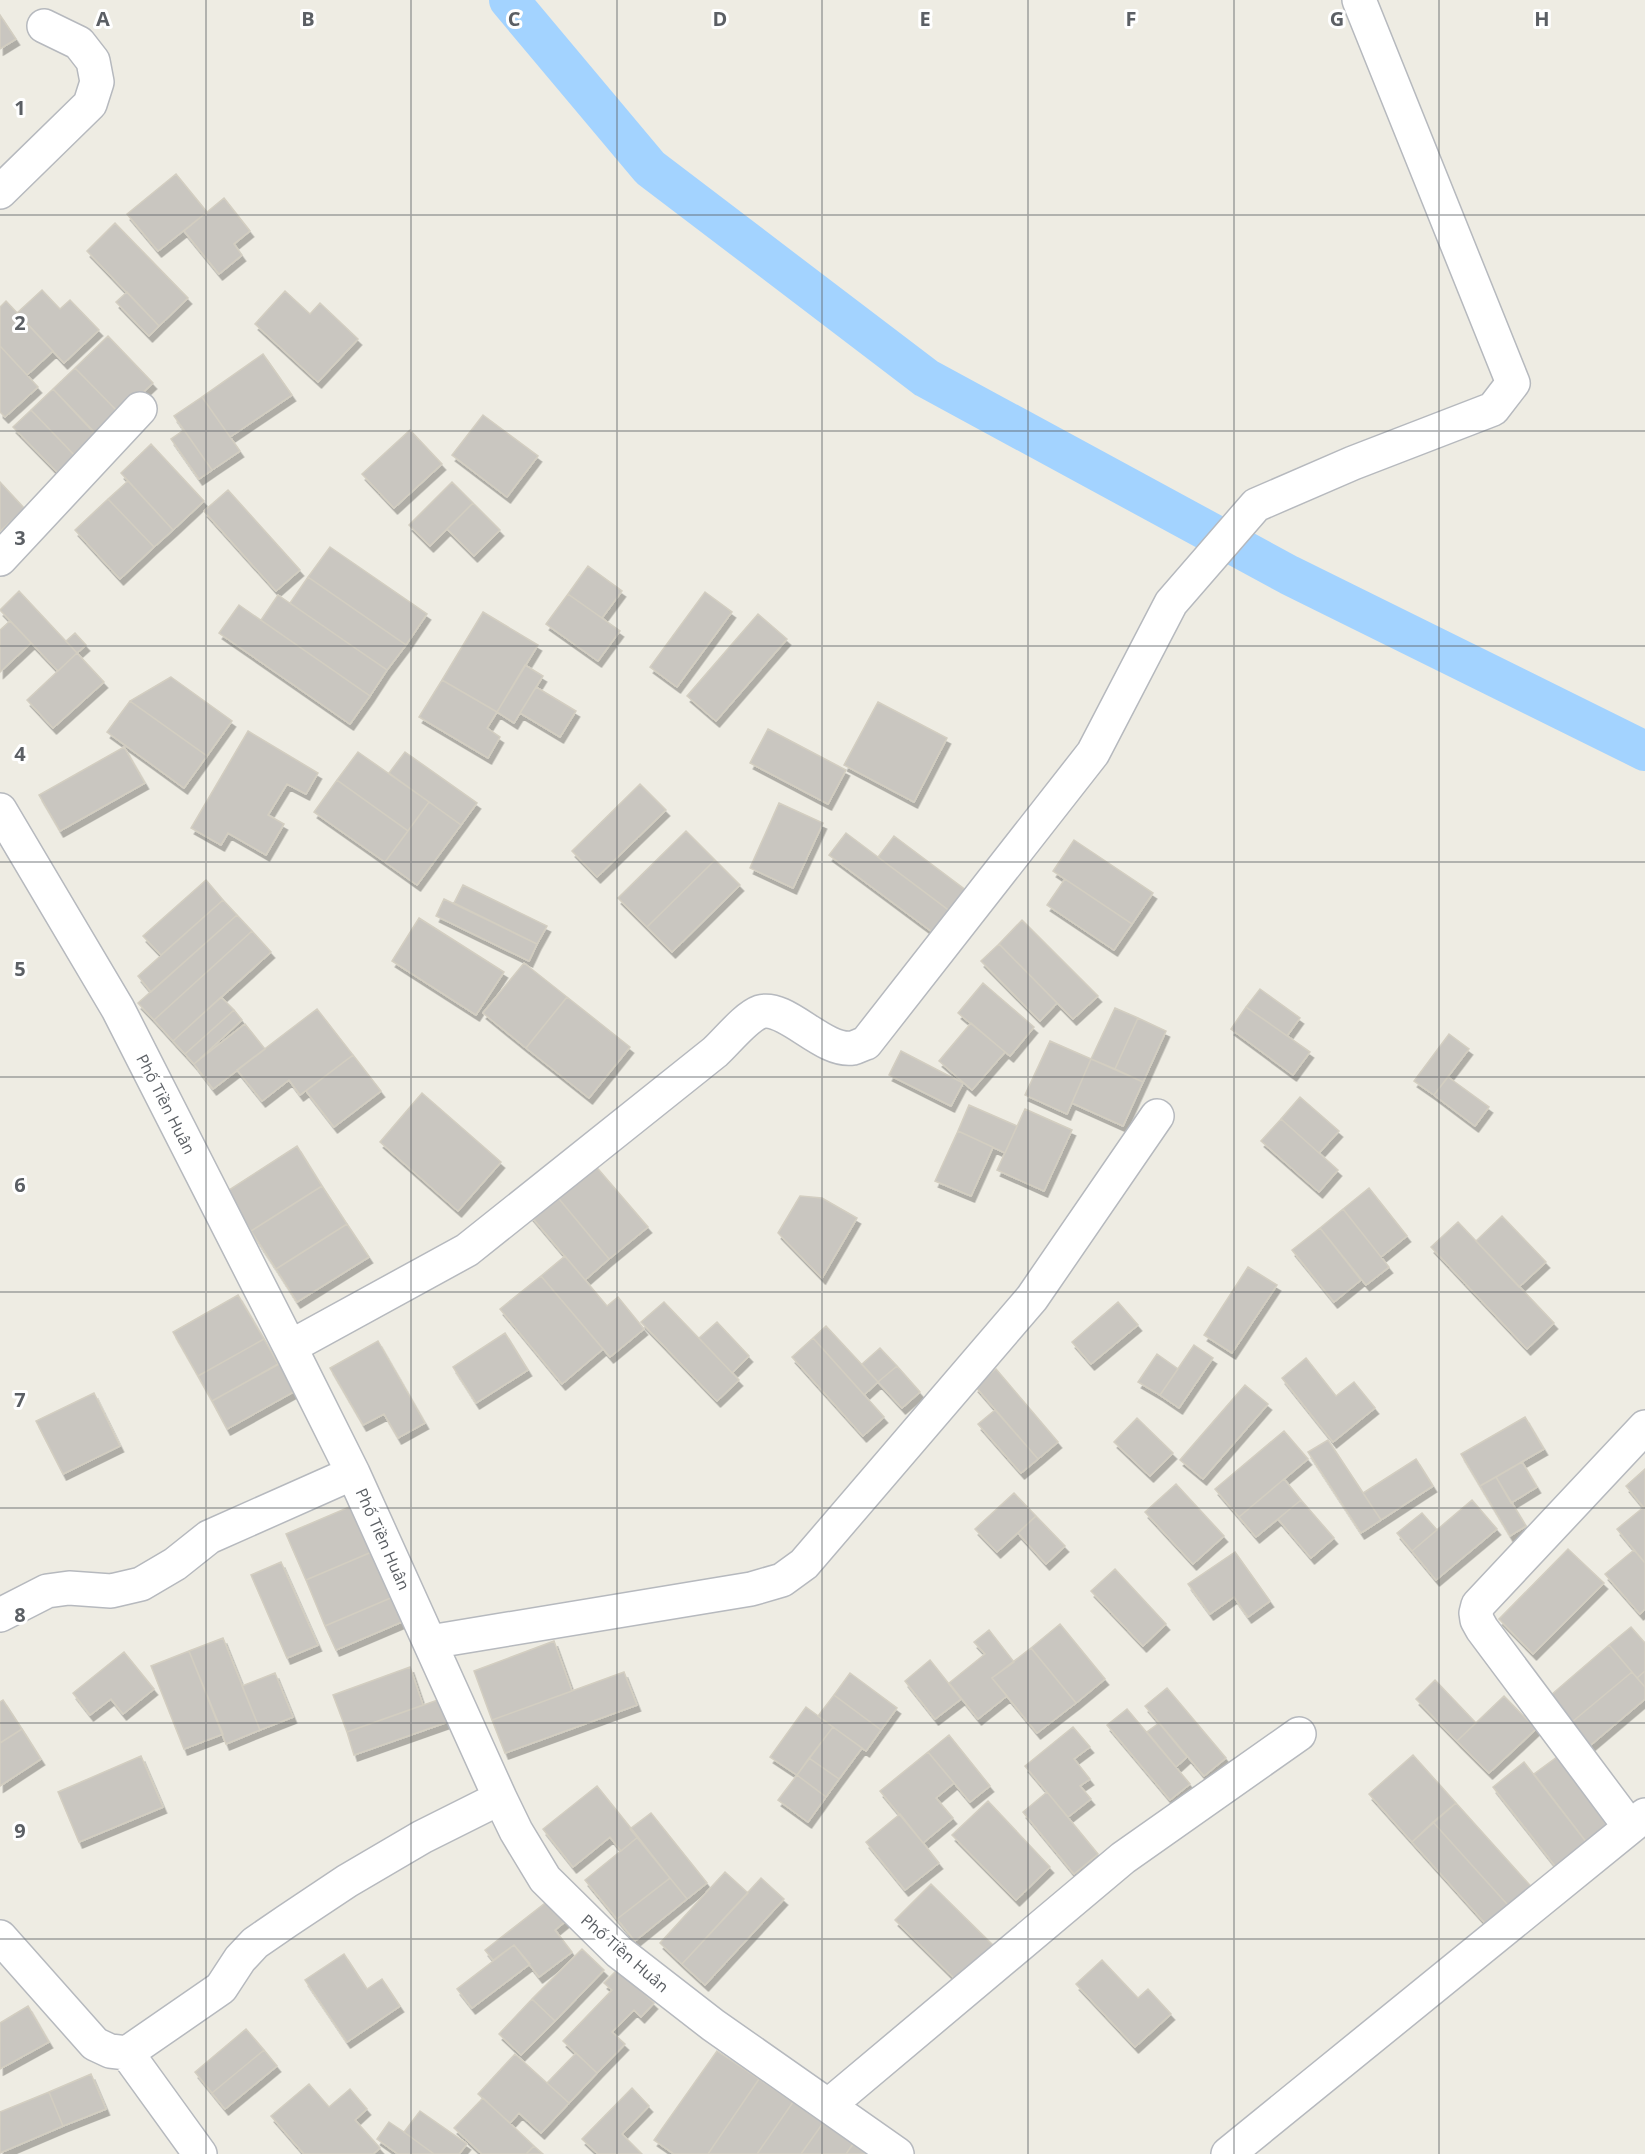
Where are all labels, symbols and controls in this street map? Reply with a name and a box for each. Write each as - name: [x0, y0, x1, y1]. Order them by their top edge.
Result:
- text: A: [96, 5, 110, 32]
- text: B: [301, 5, 315, 32]
- text: C: [508, 5, 521, 32]
- text: D: [713, 5, 727, 32]
- text: E: [919, 5, 931, 32]
- text: F: [1126, 5, 1136, 32]
- text: G: [1330, 5, 1344, 32]
- text: H: [1534, 5, 1550, 32]
- text: 1: [14, 94, 26, 121]
- text: 2: [14, 309, 26, 336]
- text: 3: [14, 524, 26, 551]
- text: 4: [14, 740, 26, 767]
- text: 5: [14, 955, 26, 982]
- street label: Phố Tiền Huân: [131, 1050, 201, 1158]
- text: 6: [14, 1171, 26, 1198]
- text: 7: [14, 1386, 26, 1413]
- street label: Phố Tiền Huân: [351, 1485, 415, 1593]
- text: 8: [14, 1601, 26, 1628]
- text: 9: [14, 1817, 26, 1844]
- street label: Phố Tiền Huân: [577, 1909, 673, 1997]

